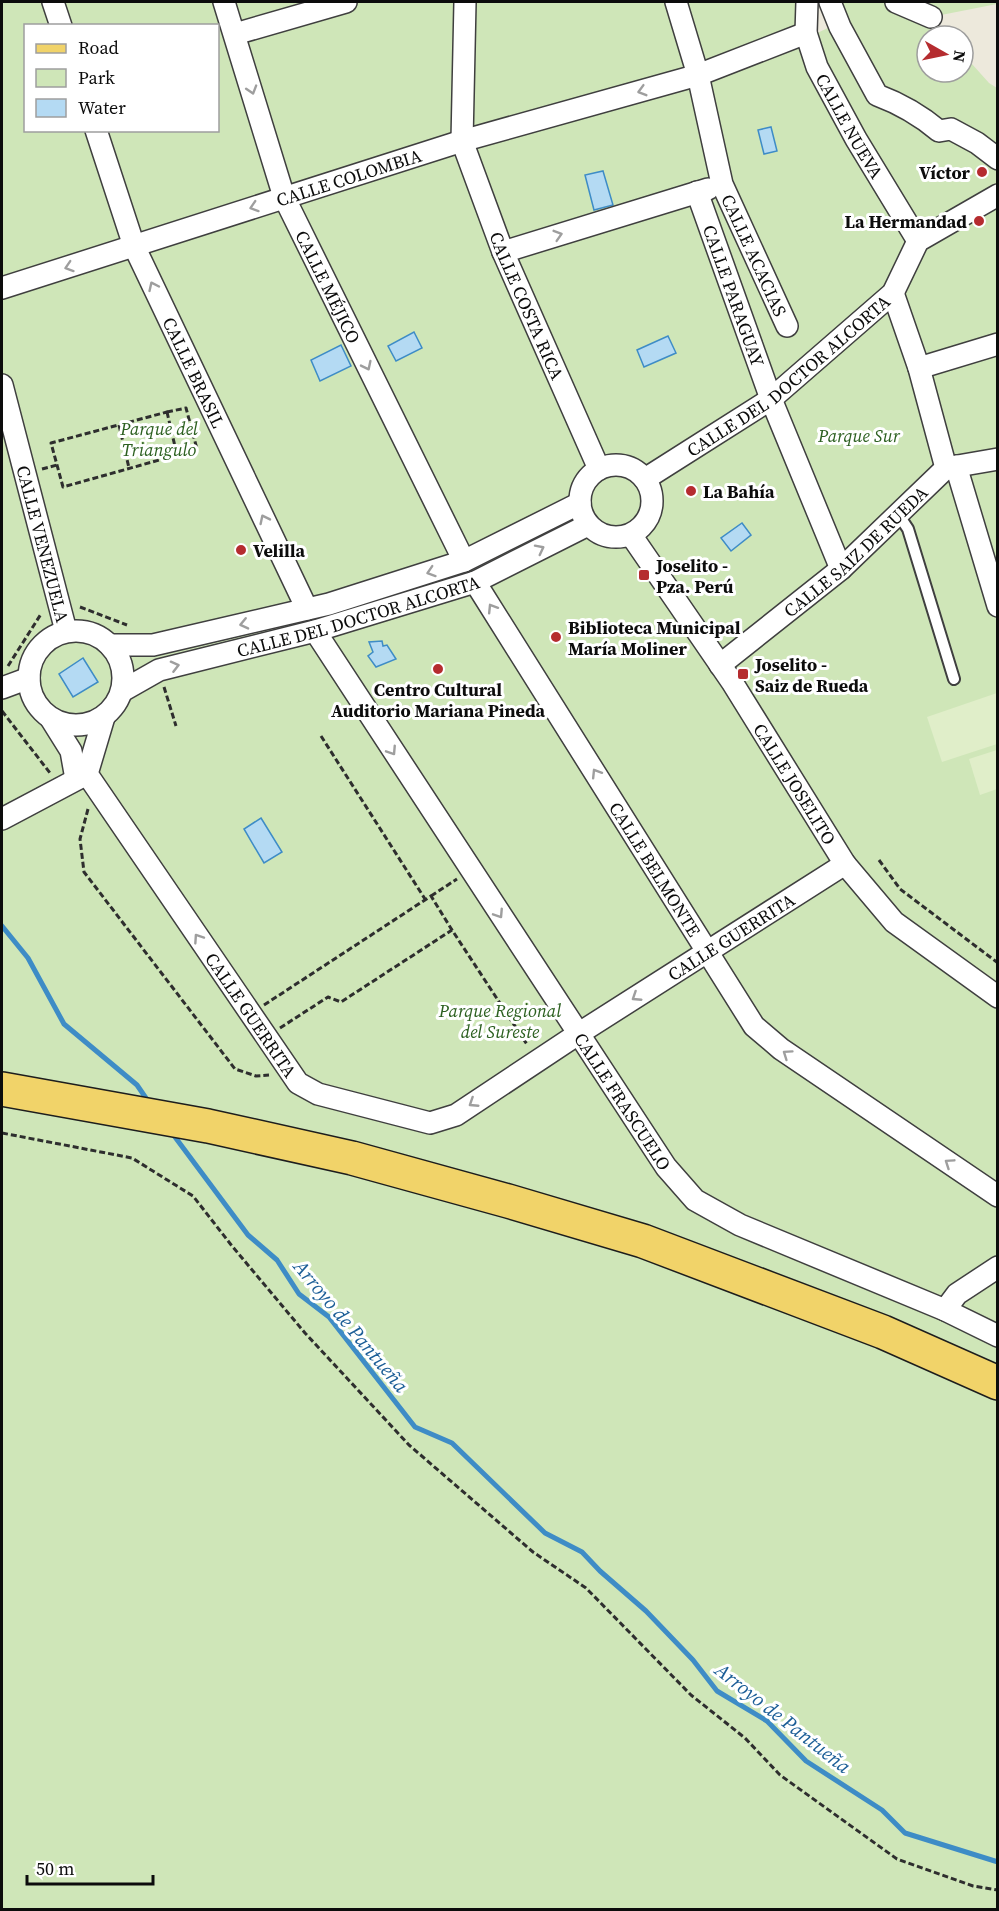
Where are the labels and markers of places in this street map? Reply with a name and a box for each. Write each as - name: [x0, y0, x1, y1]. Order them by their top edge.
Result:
- place label: Víctor: [919, 160, 971, 185]
- marker: Víctor: [975, 165, 989, 179]
- place label: La Hermandad: [845, 209, 967, 234]
- marker: La Hermandad: [972, 214, 986, 228]
- place label: La Bahía: [703, 479, 775, 504]
- marker: La Bahía: [684, 484, 698, 498]
- place label: Velilla: [253, 538, 305, 563]
- marker: Velilla: [234, 543, 248, 557]
- place label: Joselito - Pza. Perú: [655, 553, 734, 599]
- marker: Joselito - Pza. Perú: [637, 568, 651, 582]
- place label: Biblioteca Municipal María Moliner: [568, 615, 741, 661]
- marker: Biblioteca Municipal María Moliner: [549, 630, 563, 644]
- place label: Joselito - Saiz de Rueda: [754, 652, 869, 698]
- marker: Centro Cultural Auditorio Mariana Pineda: [431, 662, 445, 676]
- marker: Joselito - Saiz de Rueda: [736, 667, 750, 681]
- place label: Centro Cultural Auditorio Mariana Pineda: [331, 677, 545, 723]

